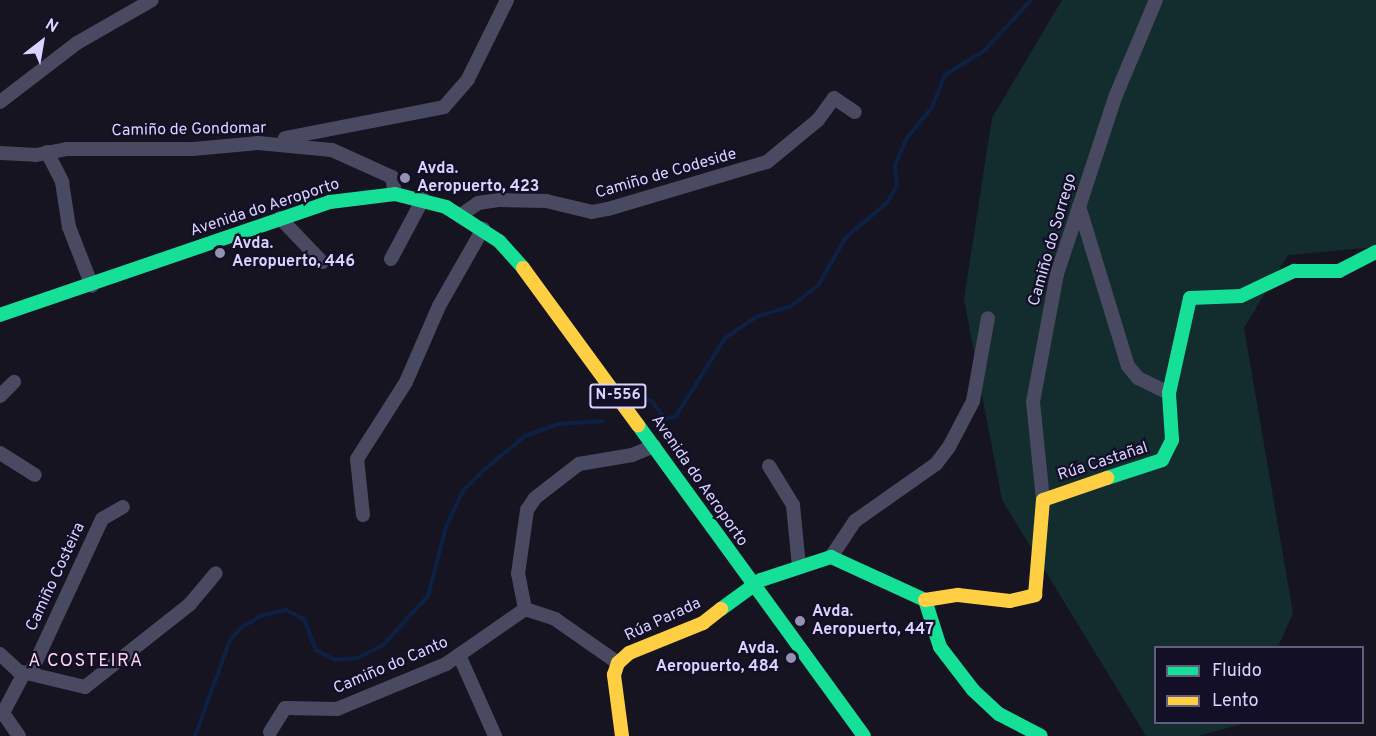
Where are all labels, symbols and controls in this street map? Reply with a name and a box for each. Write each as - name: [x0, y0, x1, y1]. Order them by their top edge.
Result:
- north arrow: [12, 12, 72, 72]
- text: N: [41, 15, 61, 38]
- street label: Camiño de Gondomar: [111, 119, 267, 141]
- street label: Camiño de Codeside: [593, 145, 739, 203]
- place label: Avda. Aeropuerto, 423: [417, 159, 539, 197]
- marker: Avda. Aeropuerto, 423: [398, 171, 412, 185]
- street label: Camiño do Sorrego: [1025, 172, 1081, 308]
- street label: Avenida do Aeroporto: [188, 175, 342, 241]
- place label: Avda. Aeropuerto, 446: [232, 234, 355, 272]
- marker: Avda. Aeropuerto, 446: [213, 246, 227, 260]
- road number: N-556: [588, 384, 648, 408]
- street label: Avenida do Aeroporto: [646, 411, 752, 551]
- street label: Rúa Castañal: [1055, 438, 1151, 486]
- street label: Camiño Costeira: [22, 520, 90, 634]
- street label: Rúa Parada: [622, 594, 704, 646]
- place label: Avda. Aeropuerto, 447: [812, 602, 934, 640]
- marker: Avda. Aeropuerto, 447: [793, 614, 807, 628]
- street label: Camiño do Canto: [331, 633, 451, 699]
- place label: Avda. Aeropuerto, 484: [656, 639, 779, 677]
- legend: [1154, 646, 1364, 724]
- district label: A COSTEIRA: [28, 651, 144, 673]
- marker: Avda. Aeropuerto, 484: [784, 651, 798, 665]
- text: Fluido: [1212, 660, 1262, 683]
- text: Lento: [1212, 690, 1258, 713]

